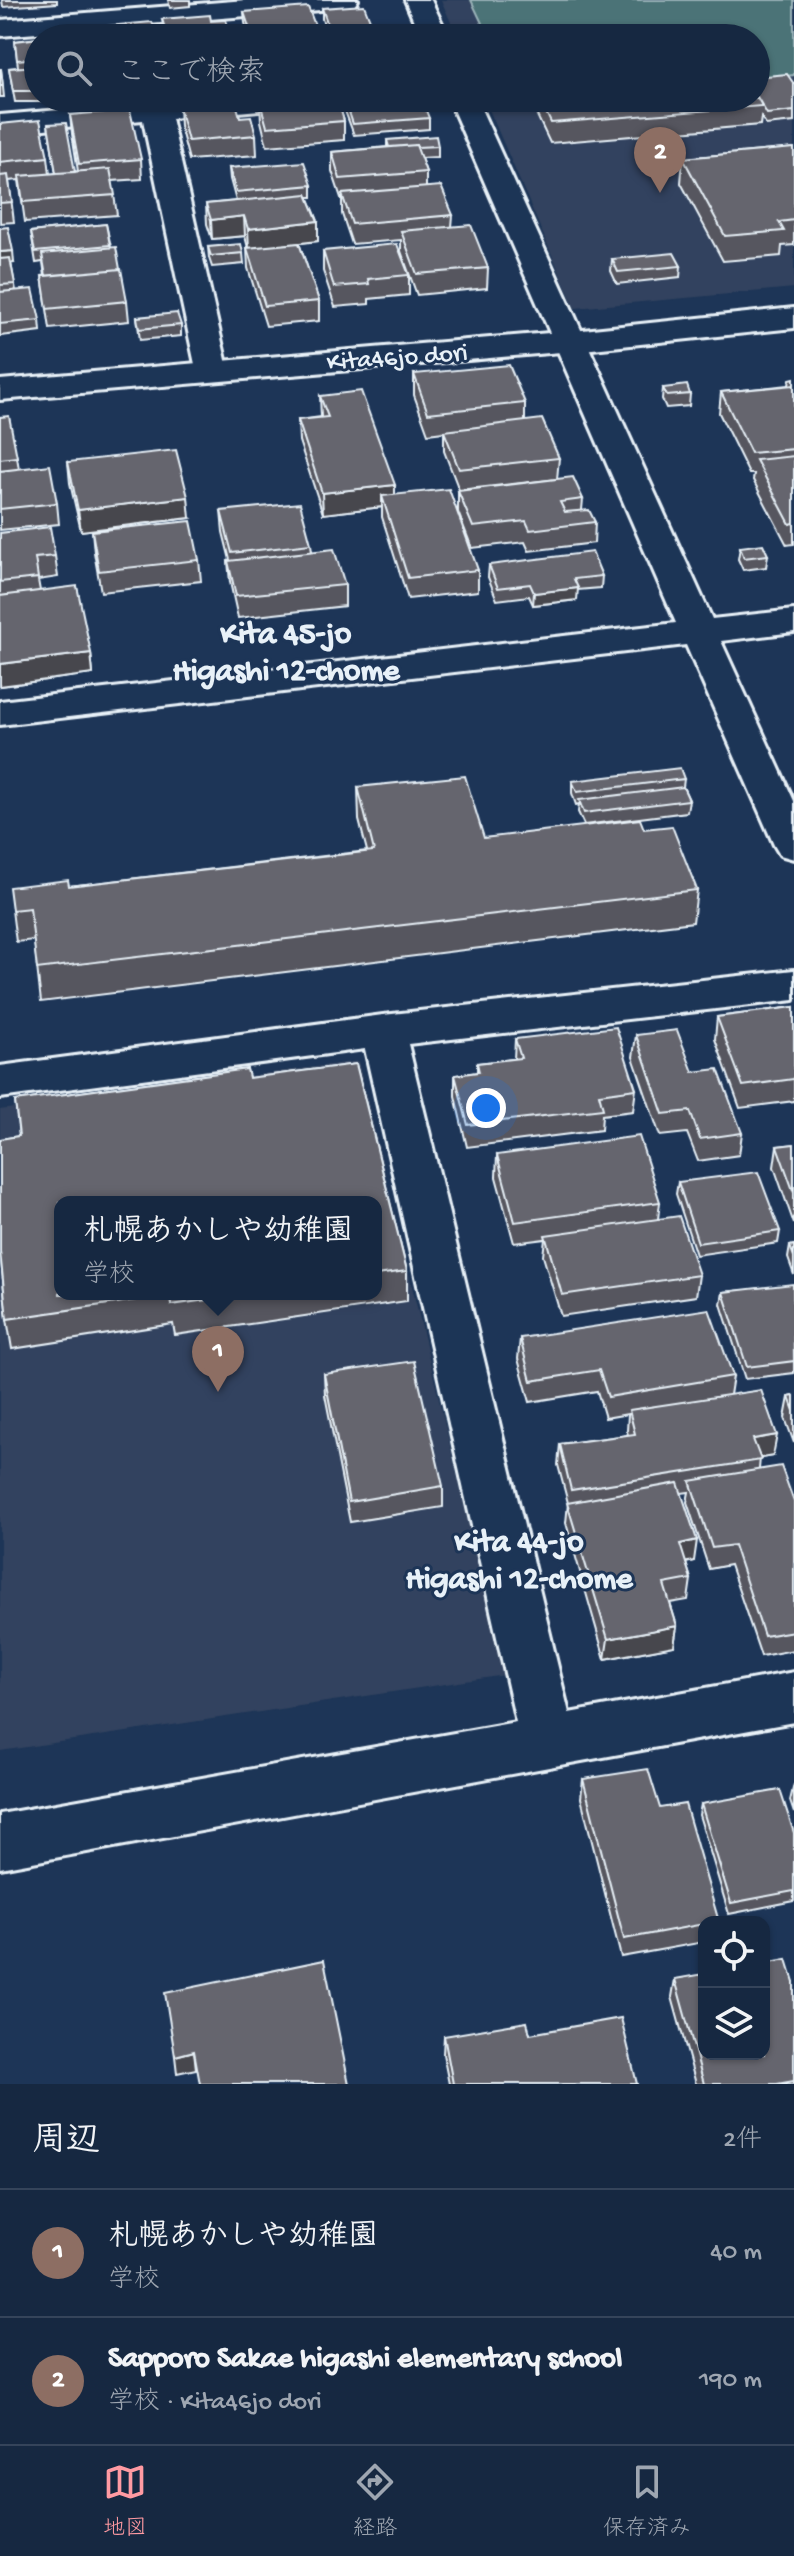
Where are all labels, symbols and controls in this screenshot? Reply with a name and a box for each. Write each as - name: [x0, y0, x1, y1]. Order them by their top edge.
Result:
- search box: [24, 24, 770, 112]
- icon: search: [52, 46, 96, 90]
- text: ここで検索: [116, 57, 266, 92]
- pin: 2: [634, 127, 686, 193]
- street label: Kita46jo dori: [326, 339, 469, 380]
- district label: Kita 45-jo Higashi 12-chome: [172, 617, 401, 692]
- your location: [466, 1088, 506, 1128]
- popup: [54, 1196, 382, 1300]
- text: 札幌あかしや幼稚園: [83, 1216, 353, 1251]
- text: 学校: [83, 1261, 135, 1292]
- pin: 1: [192, 1326, 244, 1392]
- district label: Kita 44-jo Higashi 12-chome: [405, 1525, 634, 1600]
- map controls: [698, 1916, 770, 2060]
- button: locate: [698, 1916, 770, 1988]
- button: layers: [698, 1988, 770, 2060]
- text: 周辺: [32, 2123, 100, 2163]
- text: 2件: [723, 2126, 762, 2157]
- text: 札幌あかしや幼稚園: [108, 2221, 378, 2256]
- text: 1: [53, 2238, 63, 2269]
- text: 40 m: [710, 2238, 762, 2269]
- text: 学校: [108, 2266, 160, 2297]
- text: Sapporo Sakae higashi elementary school: [108, 2343, 622, 2378]
- text: 2: [52, 2366, 64, 2397]
- text: 190 m: [699, 2366, 762, 2397]
- text: 学校 · Kita46jo dori: [108, 2388, 322, 2419]
- tab: 地図: [103, 2460, 147, 2543]
- tab: 経路: [353, 2460, 397, 2543]
- tab: 保存済み: [603, 2460, 691, 2543]

